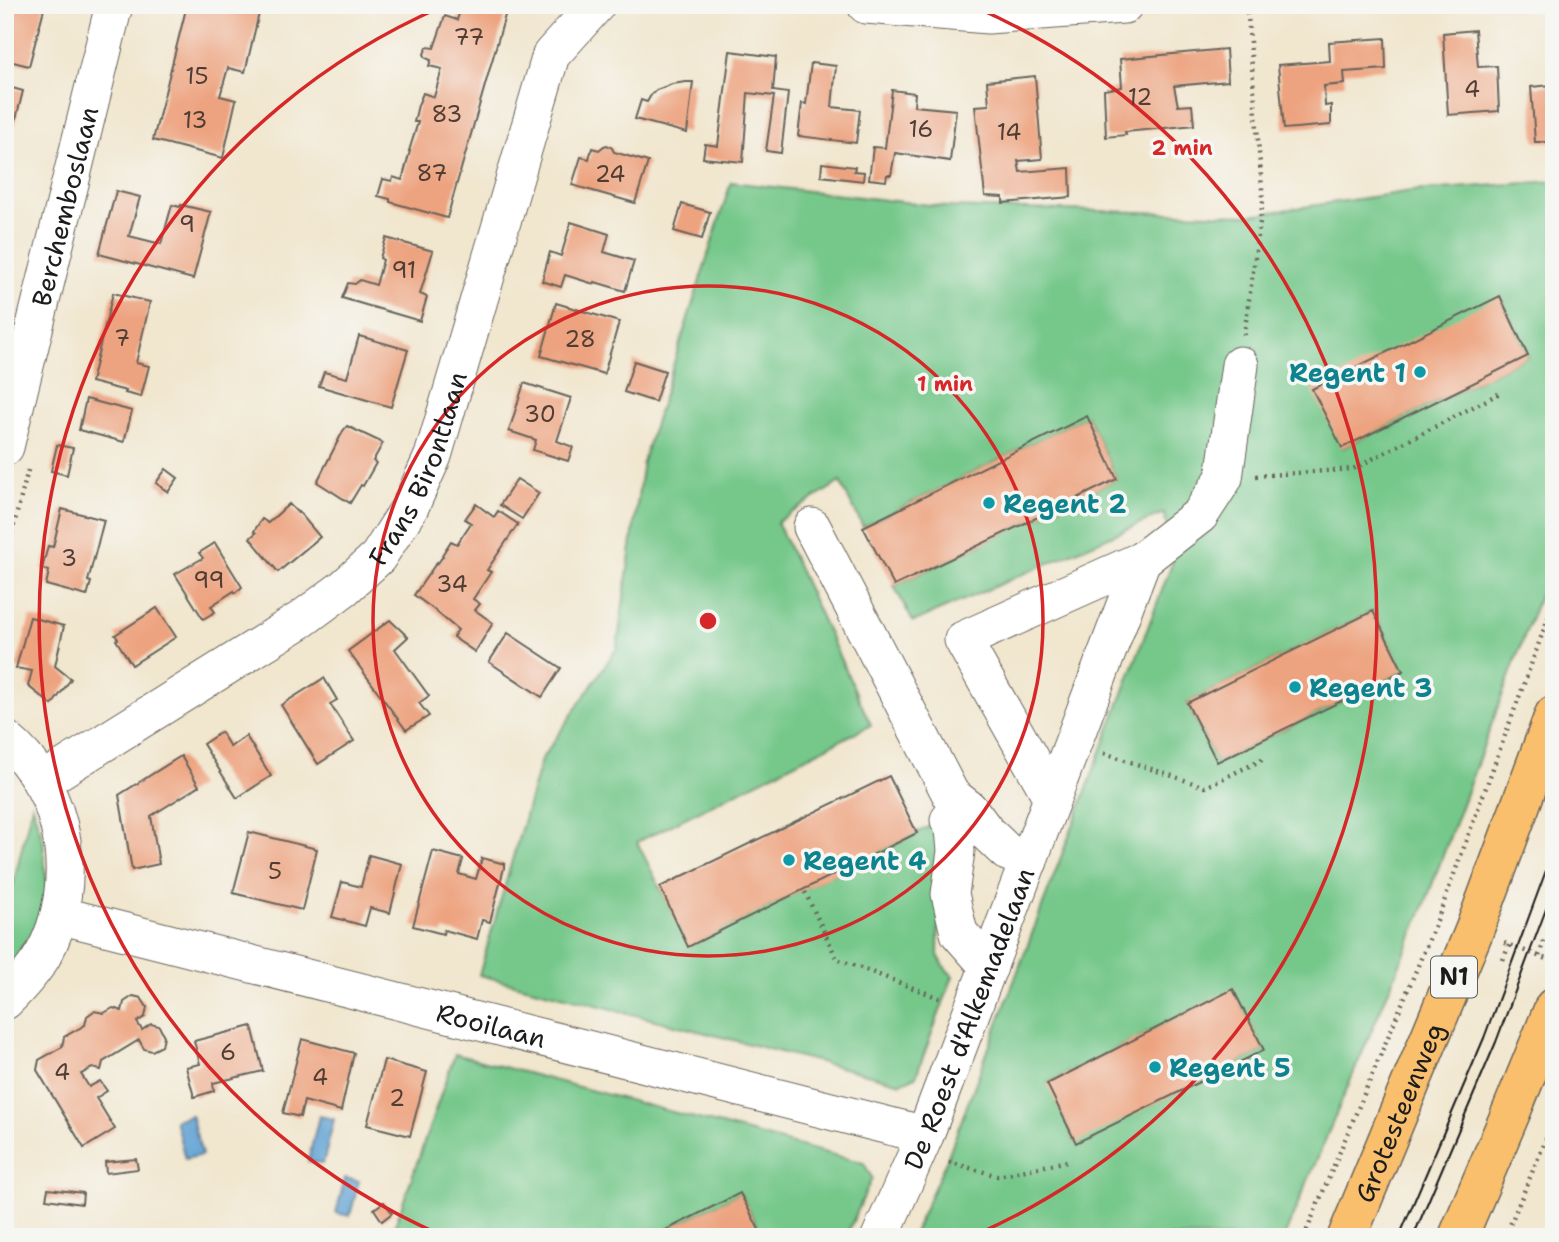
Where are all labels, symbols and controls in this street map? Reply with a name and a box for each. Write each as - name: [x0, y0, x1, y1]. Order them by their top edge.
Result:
- house number: 77: [454, 22, 484, 52]
- house number: 15: [185, 61, 209, 91]
- house number: 4: [1464, 74, 1480, 104]
- house number: 12: [1128, 82, 1152, 112]
- house number: 83: [432, 99, 462, 129]
- street label: Berchemboslaan: [23, 103, 106, 310]
- house number: 13: [183, 105, 207, 135]
- house number: 16: [909, 114, 933, 144]
- house number: 14: [997, 117, 1021, 147]
- text: 2 min: [1151, 134, 1213, 162]
- house number: 87: [417, 158, 447, 188]
- house number: 24: [595, 159, 625, 189]
- house number: 9: [179, 209, 195, 239]
- house number: 91: [392, 255, 416, 285]
- house number: 7: [114, 323, 130, 353]
- house number: 28: [564, 324, 596, 354]
- place label: Regent 1: [1289, 355, 1406, 390]
- marker: Regent 1: [1412, 364, 1428, 380]
- street label: Frans Birontlaan: [360, 367, 474, 572]
- text: 1 min: [917, 370, 973, 398]
- house number: 30: [524, 399, 556, 429]
- place label: Regent 2: [1003, 486, 1126, 521]
- marker: Regent 2: [981, 495, 997, 511]
- house number: 3: [61, 543, 77, 573]
- house number: 99: [193, 565, 225, 595]
- house number: 34: [436, 569, 468, 599]
- centre of rings: [696, 609, 720, 633]
- place label: Regent 3: [1309, 670, 1432, 705]
- marker: Regent 3: [1287, 679, 1303, 695]
- place label: Regent 4: [803, 843, 926, 878]
- marker: Regent 4: [781, 852, 797, 868]
- house number: 5: [268, 856, 282, 886]
- street label: De Roest d'Alkemadelaan: [895, 862, 1042, 1175]
- road number: N1: [1431, 957, 1477, 998]
- street label: Rooilaan: [433, 994, 550, 1056]
- street label: Grotesteenweg: [1346, 1017, 1452, 1207]
- house number: 6: [220, 1037, 236, 1067]
- place label: Regent 5: [1169, 1050, 1290, 1085]
- house number: 4: [54, 1057, 70, 1087]
- marker: Regent 5: [1147, 1059, 1163, 1075]
- house number: 4: [312, 1062, 328, 1092]
- house number: 2: [389, 1083, 405, 1113]

